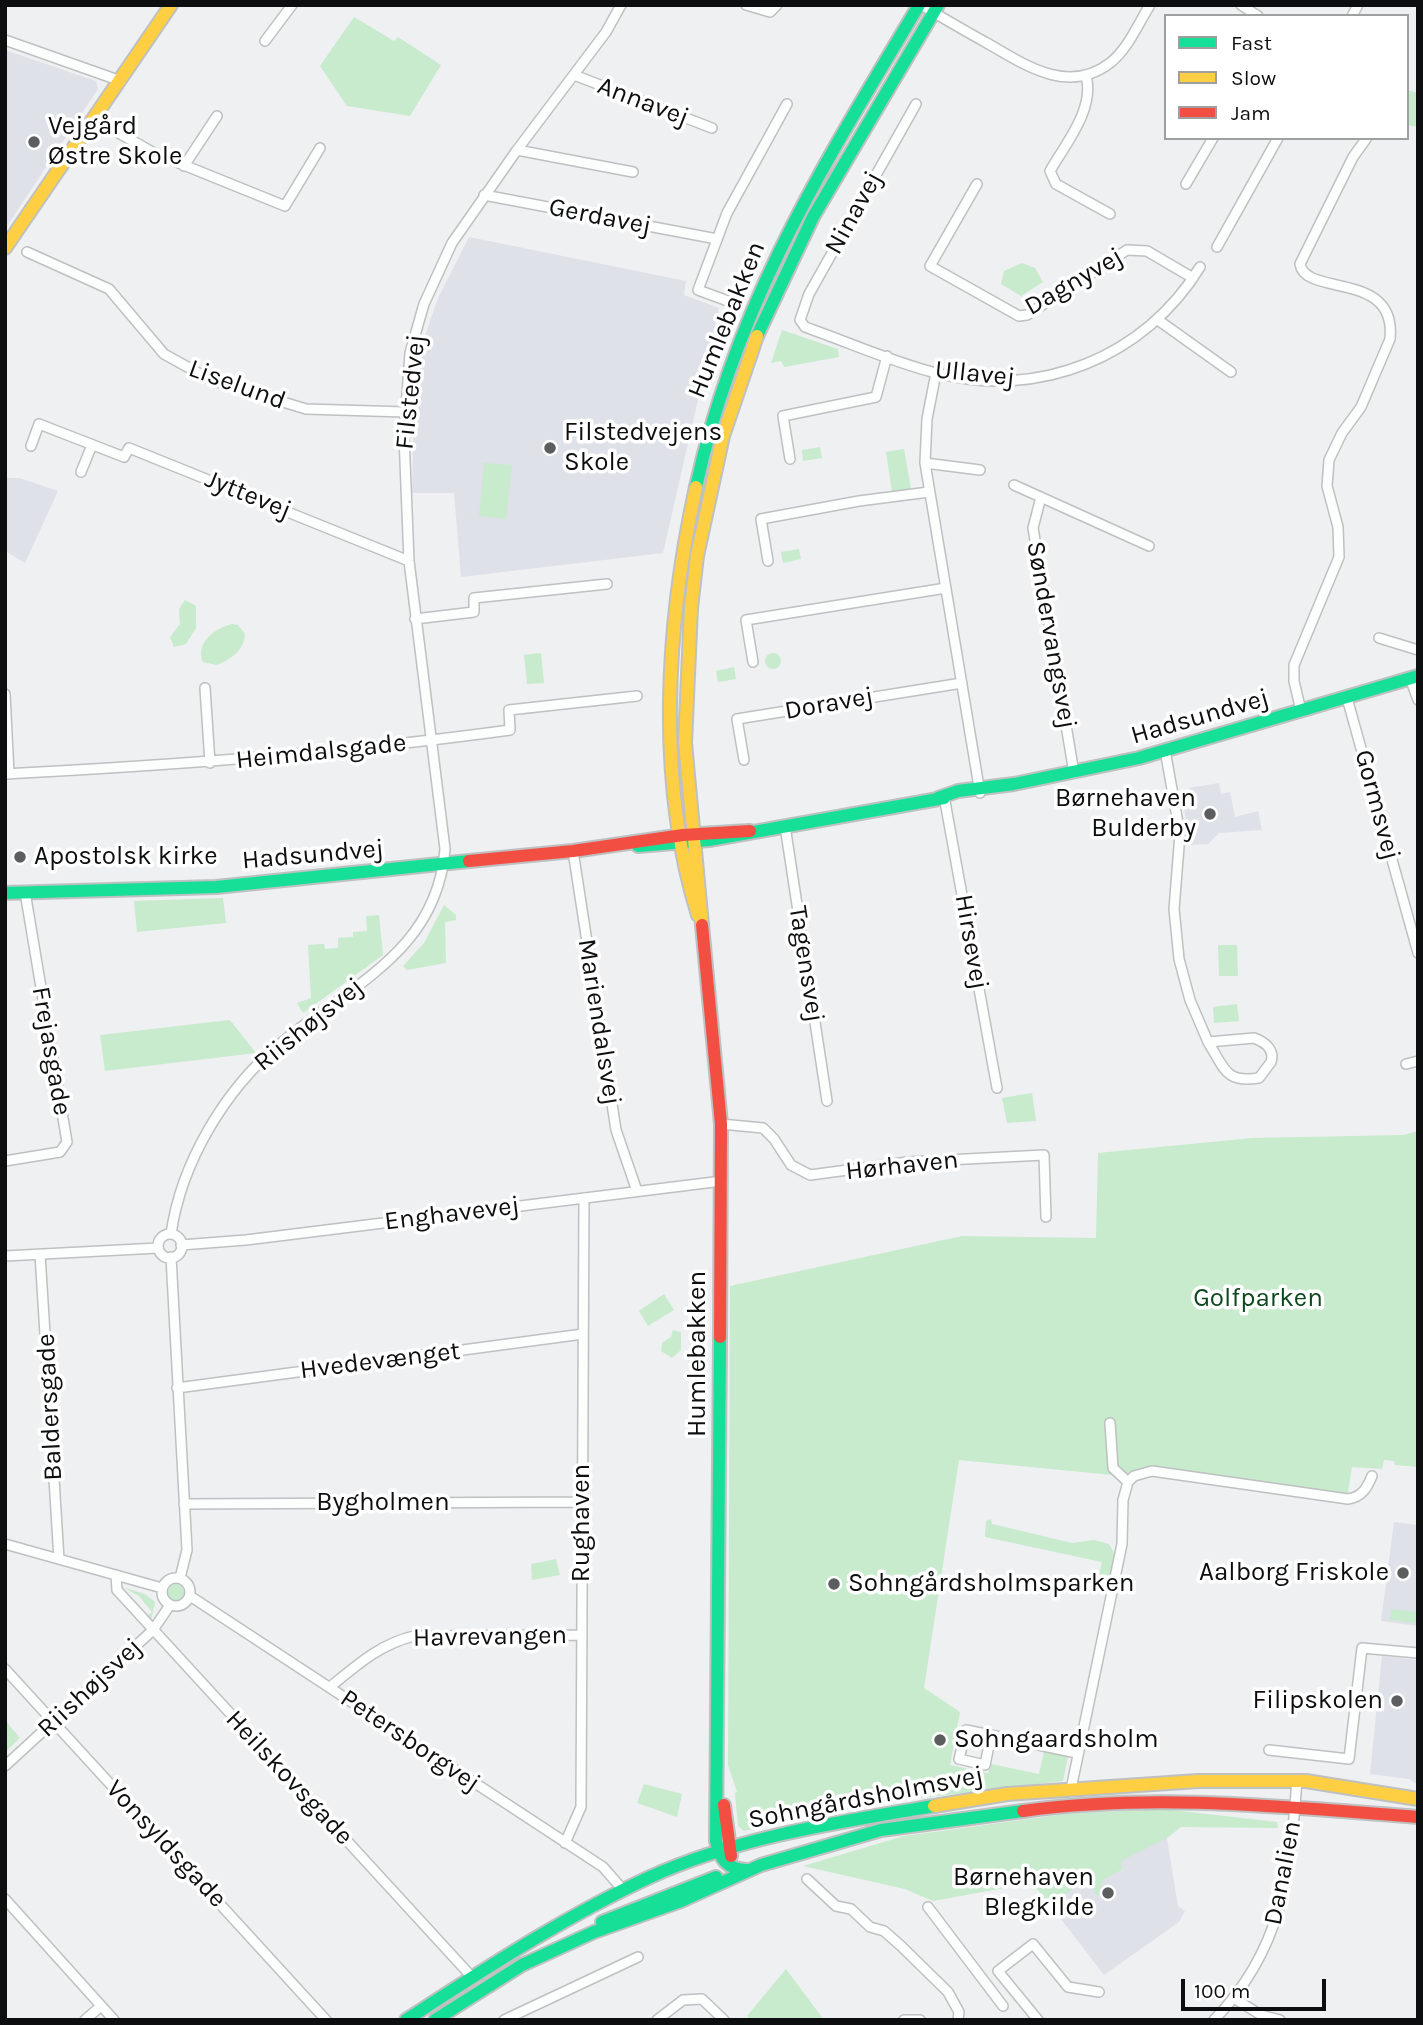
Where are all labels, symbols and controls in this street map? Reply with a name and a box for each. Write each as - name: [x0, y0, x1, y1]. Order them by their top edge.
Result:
- legend: [1164, 14, 1409, 140]
- text: Fast: [1231, 31, 1272, 55]
- text: Slow: [1231, 66, 1276, 90]
- street label: Annavej: [593, 70, 693, 134]
- text: Jam: [1231, 101, 1271, 125]
- place label: Vejgård Østre Skole: [48, 111, 182, 172]
- marker: Vejgård Østre Skole: [26, 134, 42, 150]
- street label: Ninavej: [819, 166, 889, 260]
- street label: Gerdavej: [546, 192, 654, 242]
- street label: Humlebakken: [681, 237, 773, 403]
- street label: Dagnyvej: [1019, 241, 1129, 323]
- street label: Filstedvej: [389, 333, 433, 451]
- street label: Liselund: [184, 353, 290, 417]
- street label: Ullavej: [933, 354, 1017, 394]
- place label: Filstedvejens Skole: [564, 417, 722, 478]
- marker: Filstedvejens Skole: [542, 440, 558, 456]
- street label: Jyttevej: [200, 464, 296, 526]
- street label: Søndervangsvej: [1019, 539, 1083, 731]
- street label: Doravej: [782, 681, 876, 727]
- street label: Hadsundvej: [1127, 682, 1273, 752]
- street label: Heimdalsgade: [234, 728, 408, 776]
- street label: Gormsvej: [1347, 746, 1407, 864]
- place label: Børnehaven Bulderby: [1055, 783, 1196, 844]
- marker: Børnehaven Bulderby: [1202, 806, 1218, 822]
- street label: Hadsundvej: [241, 833, 385, 877]
- place label: Apostolsk kirke: [34, 841, 218, 873]
- marker: Apostolsk kirke: [12, 849, 28, 865]
- street label: Hirsevej: [947, 892, 995, 992]
- street label: Tagensvej: [781, 904, 831, 1024]
- street label: Mariendalsvej: [570, 937, 628, 1107]
- street label: Riishøjsvej: [248, 972, 370, 1078]
- street label: Frejasgade: [24, 984, 78, 1118]
- street label: Hørhaven: [844, 1145, 960, 1187]
- street label: Enghavevej: [383, 1190, 521, 1238]
- street label: Humlebakken: [682, 1271, 714, 1437]
- park label: Golfparken: [1193, 1283, 1323, 1315]
- street label: Baldersgade: [31, 1333, 69, 1481]
- street label: Hvedevænget: [298, 1336, 462, 1386]
- street label: Rughaven: [566, 1464, 598, 1582]
- street label: Bygholmen: [316, 1487, 450, 1519]
- place label: Aalborg Friskole: [1199, 1557, 1389, 1589]
- marker: Aalborg Friskole: [1395, 1565, 1411, 1581]
- place label: Sohngårdsholmsparken: [848, 1568, 1135, 1600]
- marker: Sohngårdsholmsparken: [826, 1576, 842, 1592]
- street label: Havrevangen: [413, 1620, 567, 1654]
- street label: Riishøjsvej: [31, 1632, 149, 1744]
- street label: Petersborgvej: [334, 1683, 486, 1799]
- place label: Filipskolen: [1253, 1685, 1383, 1717]
- marker: Filipskolen: [1389, 1693, 1405, 1709]
- street label: Heilskovsgade: [219, 1704, 359, 1852]
- place label: Sohngaardsholm: [954, 1724, 1159, 1756]
- marker: Sohngaardsholm: [932, 1732, 948, 1748]
- street label: Sohngårdsholmsvej: [746, 1760, 986, 1836]
- street label: Vonsyldsgade: [99, 1774, 233, 1914]
- street label: Danalien: [1258, 1818, 1308, 1928]
- place label: Børnehaven Blegkilde: [953, 1862, 1094, 1924]
- marker: Børnehaven Blegkilde: [1100, 1885, 1116, 1901]
- scale bar: [1185, 1966, 1330, 2010]
- text: 100 m: [1194, 1979, 1251, 2003]

